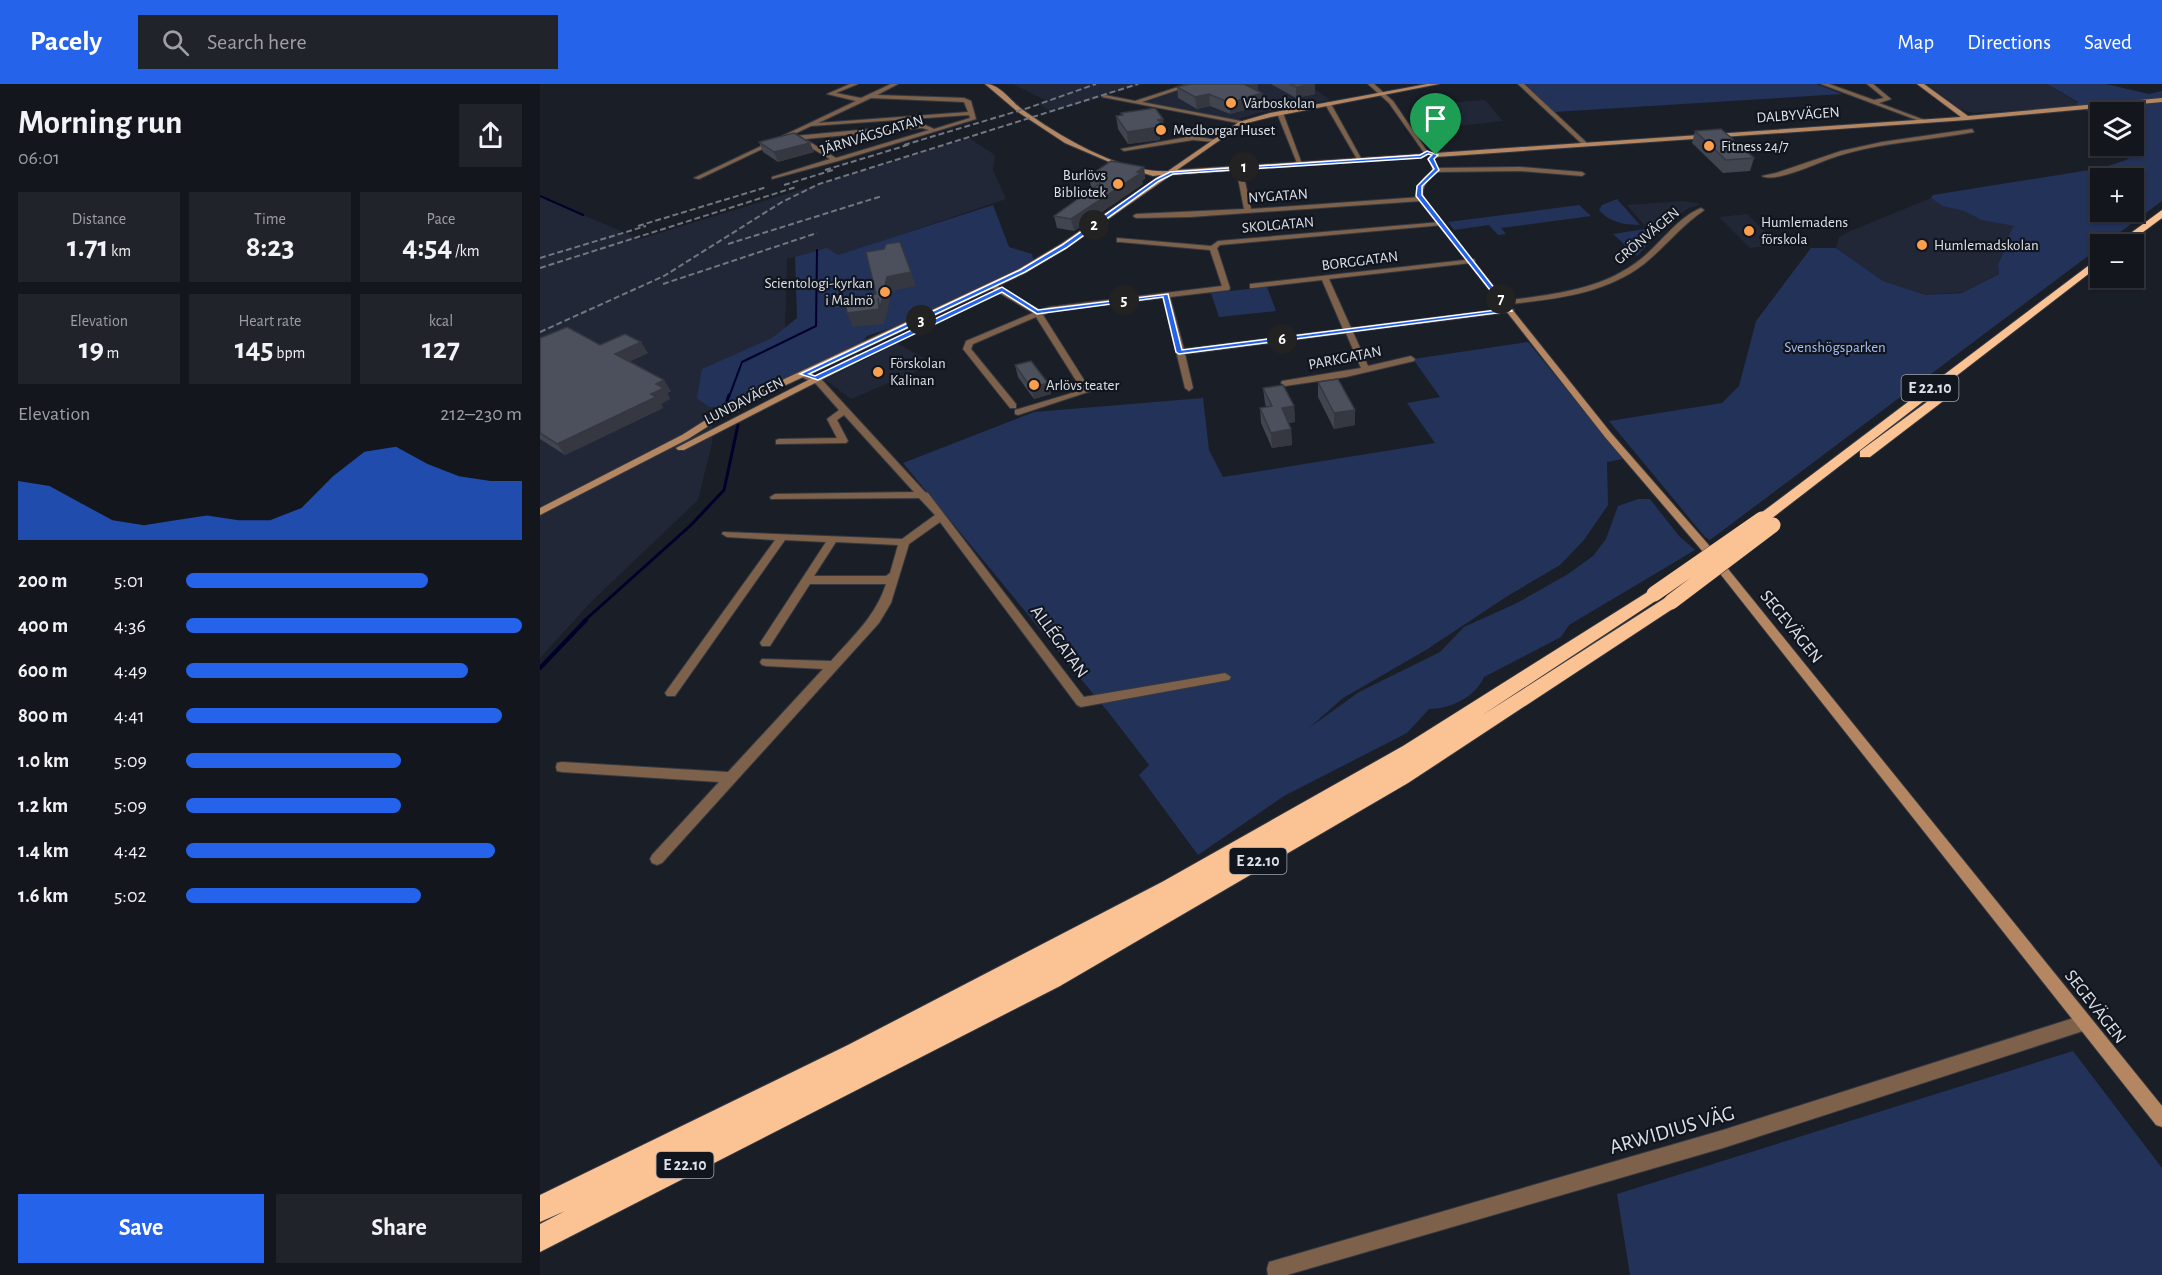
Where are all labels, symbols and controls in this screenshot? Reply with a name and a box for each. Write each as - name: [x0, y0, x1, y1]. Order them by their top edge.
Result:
- search box: [138, 15, 558, 69]
- icon: search: [159, 26, 192, 59]
- text: Pacely: [30, 28, 102, 56]
- text: Search here: [207, 31, 307, 53]
- text: Map: [1898, 32, 1934, 53]
- text: Directions: [1967, 32, 2051, 53]
- text: Saved: [2084, 32, 2132, 53]
- pin: [1410, 93, 1461, 155]
- marker: Vårboskolan: [1224, 96, 1238, 110]
- place label: Vårboskolan: [1243, 96, 1315, 111]
- icon: arrive: [1419, 102, 1452, 135]
- map controls: [2090, 102, 2144, 288]
- button: layers: [2090, 102, 2144, 156]
- button: share: [459, 104, 522, 167]
- street label: DALBYVÄGEN: [1756, 104, 1840, 125]
- text: Morning run: [18, 107, 182, 140]
- street label: JÄRNVÄGSGATAN: [819, 111, 925, 158]
- marker: Medborgar Huset: [1154, 123, 1168, 137]
- place label: Medborgar Huset: [1173, 123, 1275, 138]
- marker: Fitness 24/7: [1702, 139, 1716, 153]
- place label: Fitness 24/7: [1721, 139, 1789, 154]
- text: 06:01: [18, 148, 60, 168]
- pin: 1: [1229, 152, 1259, 182]
- text: 1: [1241, 159, 1247, 175]
- place label: Burlövs Bibliotek: [1054, 168, 1106, 200]
- button: +: [2090, 168, 2144, 222]
- marker: Burlövs Bibliotek: [1111, 177, 1125, 191]
- street label: NYGATAN: [1248, 186, 1308, 206]
- street label: GRÖNVÄGEN: [1610, 203, 1682, 267]
- pin: 2: [1079, 210, 1109, 240]
- text: Distance: [72, 211, 126, 227]
- text: Time: [254, 211, 286, 227]
- text: Pace: [427, 211, 455, 227]
- street label: SKOLGATAN: [1241, 214, 1315, 236]
- place label: Humlemadens förskola: [1761, 215, 1848, 247]
- text: 2: [1090, 217, 1098, 233]
- marker: Humlemadens förskola: [1742, 224, 1756, 238]
- text: 1.71: [67, 232, 108, 262]
- text: 8:23: [246, 232, 294, 262]
- text: 4:54: [402, 232, 452, 262]
- button: −: [2090, 234, 2144, 288]
- marker: Humlemadskolan: [1915, 238, 1929, 252]
- place label: Humlemadskolan: [1934, 238, 2039, 253]
- text: km: [108, 243, 131, 259]
- text: /km: [452, 243, 480, 259]
- street label: BORGGATAN: [1321, 249, 1399, 273]
- place label: Scientologi-kyrkan i Malmö: [764, 276, 873, 308]
- pin: 7: [1486, 284, 1516, 314]
- marker: Scientologi-kyrkan i Malmö: [878, 285, 892, 299]
- pin: 5: [1109, 285, 1139, 315]
- text: 7: [1498, 291, 1504, 307]
- text: 5: [1121, 292, 1127, 308]
- pin: 3: [906, 305, 936, 335]
- text: 3: [918, 312, 924, 328]
- text: Elevation: [70, 313, 128, 329]
- text: Heart rate: [239, 313, 301, 329]
- text: kcal: [429, 313, 453, 329]
- pin: 6: [1267, 324, 1297, 354]
- text: 6: [1278, 331, 1286, 347]
- text: 19: [79, 334, 104, 364]
- text: 145: [235, 334, 274, 364]
- text: 127: [422, 334, 460, 364]
- park label: Svenshögsparken: [1784, 340, 1886, 355]
- street label: PARKGATAN: [1307, 344, 1383, 372]
- text: m: [104, 345, 119, 361]
- text: bpm: [274, 345, 305, 361]
- place label: Förskolan Kalinan: [890, 356, 946, 388]
- marker: Förskolan Kalinan: [871, 365, 885, 379]
- street label: LUNDAVÄGEN: [701, 374, 786, 427]
- road number: E 22.10: [1902, 375, 1958, 401]
- marker: Arlövs teater: [1027, 378, 1041, 392]
- place label: Arlövs teater: [1046, 378, 1120, 393]
- text: Elevation: [18, 404, 90, 424]
- text: 212–230 m: [440, 404, 522, 424]
- text: 200 m: [18, 571, 67, 591]
- text: 5:01: [114, 571, 144, 591]
- street label: SEGEVÄGEN: [1756, 586, 1827, 667]
- street label: ALLÉGATAN: [1027, 601, 1094, 681]
- text: 400 m: [18, 616, 68, 636]
- text: 4:36: [114, 616, 146, 636]
- text: 600 m: [18, 661, 68, 681]
- text: 4:49: [114, 661, 147, 681]
- text: 800 m: [18, 706, 68, 726]
- text: 4:41: [114, 706, 145, 726]
- text: 1.0 km: [18, 751, 69, 771]
- text: 5:09: [114, 751, 147, 771]
- text: 1.2 km: [18, 796, 68, 816]
- text: 5:09: [114, 796, 147, 816]
- text: 1.4 km: [18, 841, 69, 861]
- text: 4:42: [114, 841, 147, 861]
- road number: E 22.10: [1230, 848, 1286, 874]
- text: 1.6 km: [18, 886, 69, 906]
- text: 5:02: [114, 886, 147, 906]
- street label: SEGEVÄGEN: [2061, 966, 2131, 1047]
- street label: ARWIDIUS VÄG: [1607, 1101, 1737, 1158]
- road number: E 22.10: [656, 1152, 714, 1178]
- button: Save: [18, 1194, 264, 1263]
- button: Share: [276, 1194, 522, 1263]

